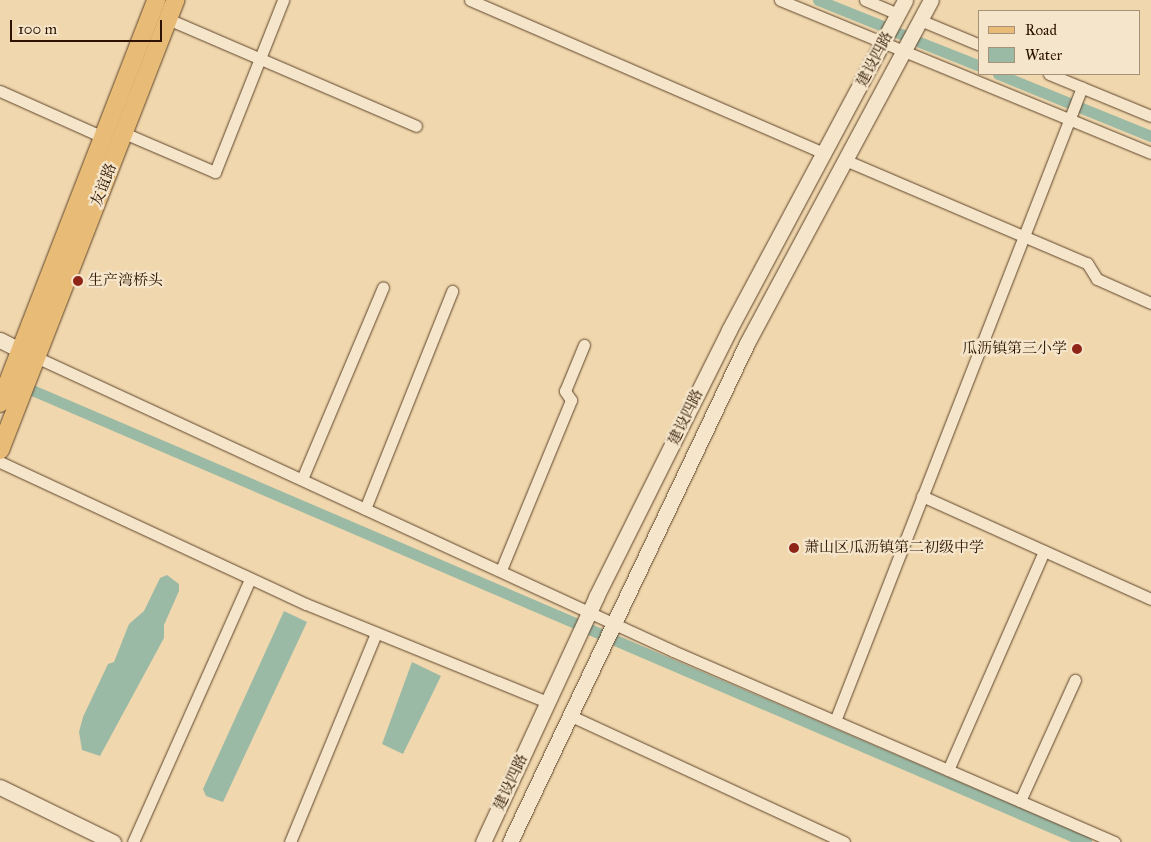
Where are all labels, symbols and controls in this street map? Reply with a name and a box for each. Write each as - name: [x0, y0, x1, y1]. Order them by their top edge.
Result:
- scale bar: [12, 10, 165, 42]
- legend: [978, 10, 1141, 75]
- text: 100 m: [18, 20, 57, 38]
- text: Road: [1025, 21, 1057, 39]
- street label: 建设四路: [853, 28, 897, 90]
- text: Water: [1025, 46, 1062, 64]
- street label: 友谊路: [88, 161, 120, 209]
- place label: 生产湾桥头: [88, 272, 163, 290]
- marker: 生产湾桥头: [72, 275, 84, 287]
- place label: 瓜沥镇第三小学: [962, 340, 1067, 358]
- marker: 瓜沥镇第三小学: [1071, 343, 1083, 355]
- street label: 建设四路: [665, 386, 707, 448]
- place label: 萧山区瓜沥镇第二初级中学: [804, 539, 984, 557]
- marker: 萧山区瓜沥镇第二初级中学: [788, 542, 800, 554]
- street label: 建设四路: [490, 751, 532, 813]

